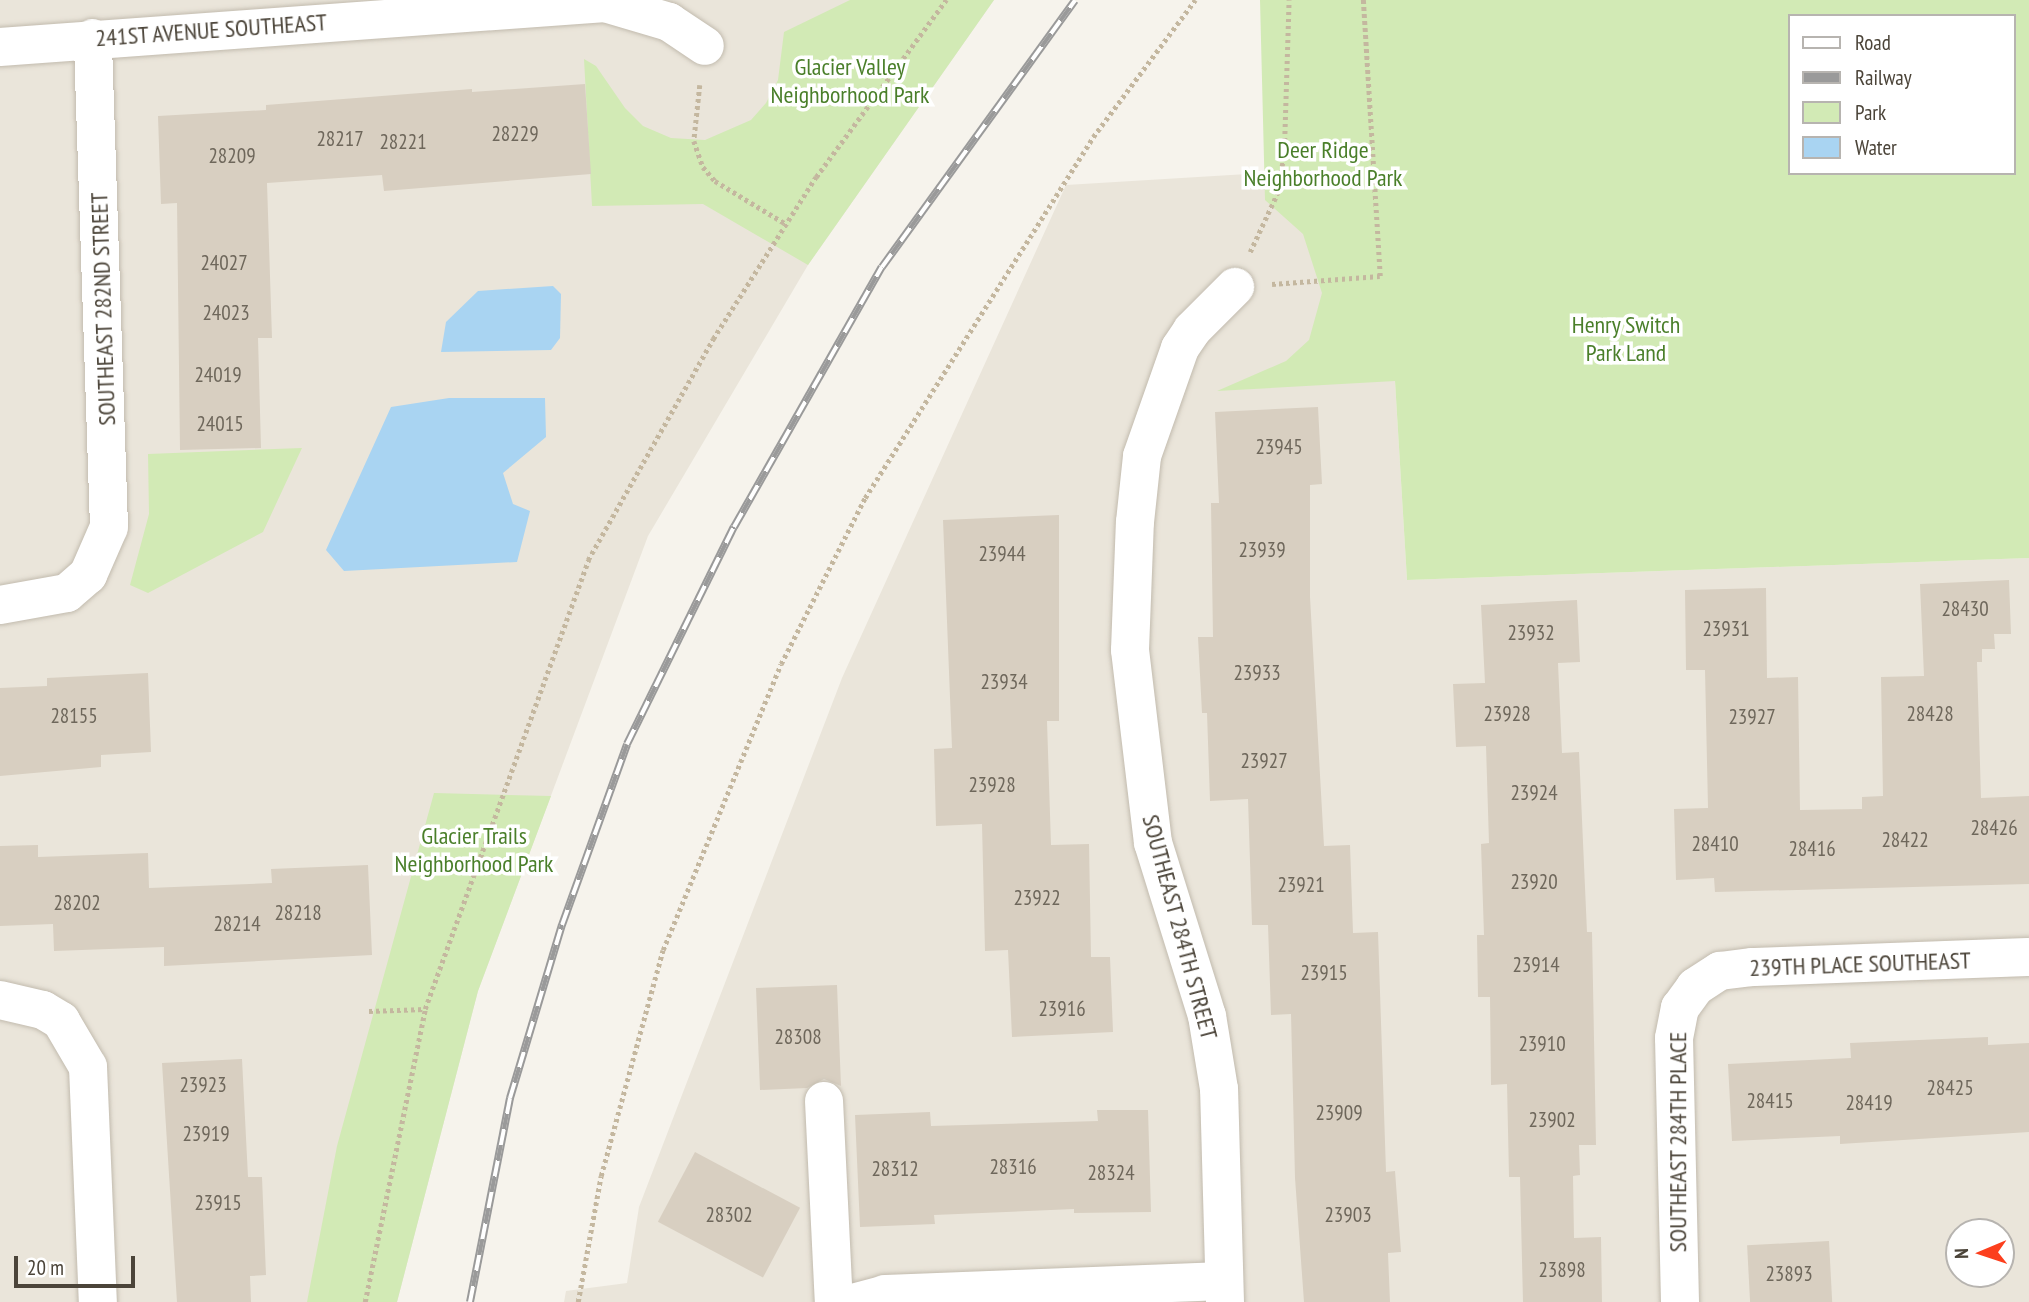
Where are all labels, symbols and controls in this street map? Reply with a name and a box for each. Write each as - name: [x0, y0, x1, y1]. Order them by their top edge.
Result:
- street label: 241ST AVENUE SOUTHEAST: [94, 7, 328, 53]
- legend: [1787, 14, 2015, 175]
- text: Road: [1855, 29, 1891, 56]
- park label: Glacier Valley Neighborhood Park: [771, 53, 929, 109]
- text: Railway: [1855, 64, 1912, 91]
- text: Park: [1855, 99, 1886, 126]
- house number: 28229: [491, 121, 539, 147]
- house number: 28217: [316, 126, 364, 152]
- house number: 28221: [379, 129, 427, 155]
- text: Water: [1855, 134, 1897, 161]
- park label: Deer Ridge Neighborhood Park: [1244, 136, 1402, 192]
- house number: 28209: [208, 143, 256, 169]
- street label: SOUTHEAST 282ND STREET: [85, 192, 121, 426]
- house number: 24027: [200, 250, 248, 276]
- house number: 24023: [202, 300, 250, 326]
- park label: Henry Switch Park Land: [1571, 311, 1681, 367]
- house number: 24019: [194, 362, 242, 388]
- house number: 24015: [196, 411, 244, 437]
- house number: 23945: [1255, 434, 1303, 460]
- house number: 23939: [1238, 537, 1286, 563]
- house number: 23944: [978, 541, 1026, 567]
- house number: 28430: [1941, 596, 1989, 622]
- house number: 23931: [1702, 616, 1750, 642]
- house number: 23932: [1507, 620, 1555, 646]
- house number: 23933: [1233, 660, 1281, 686]
- house number: 23934: [980, 669, 1028, 695]
- house number: 23928: [1483, 701, 1531, 727]
- house number: 28428: [1906, 701, 1954, 727]
- house number: 28155: [50, 703, 98, 729]
- house number: 23927: [1728, 704, 1776, 730]
- house number: 23927: [1240, 748, 1288, 774]
- house number: 23928: [968, 772, 1016, 798]
- house number: 23924: [1510, 780, 1558, 806]
- street label: SOUTHEAST 284TH STREET: [1136, 811, 1224, 1043]
- house number: 28426: [1970, 815, 2018, 841]
- park label: Glacier Trails Neighborhood Park: [395, 822, 553, 878]
- house number: 28422: [1881, 827, 1929, 853]
- house number: 28410: [1691, 831, 1739, 857]
- house number: 28416: [1788, 836, 1836, 862]
- house number: 23920: [1510, 869, 1558, 895]
- house number: 23921: [1277, 872, 1325, 898]
- house number: 23922: [1013, 885, 1061, 911]
- house number: 28202: [53, 890, 101, 916]
- house number: 28218: [274, 900, 322, 926]
- house number: 28214: [213, 911, 261, 937]
- street label: 239TH PLACE SOUTHEAST: [1749, 946, 1971, 982]
- house number: 23914: [1512, 952, 1560, 978]
- house number: 23915: [1300, 960, 1348, 986]
- house number: 23916: [1038, 996, 1086, 1022]
- house number: 28308: [774, 1024, 822, 1050]
- house number: 23910: [1518, 1031, 1566, 1057]
- street label: SOUTHEAST 284TH PLACE: [1664, 1031, 1692, 1253]
- house number: 23923: [179, 1072, 227, 1098]
- house number: 28425: [1926, 1075, 1974, 1101]
- house number: 28415: [1746, 1088, 1794, 1114]
- house number: 28419: [1845, 1090, 1893, 1116]
- house number: 23909: [1315, 1100, 1363, 1126]
- house number: 23902: [1528, 1107, 1576, 1133]
- house number: 23919: [182, 1121, 230, 1147]
- house number: 28316: [989, 1154, 1037, 1180]
- house number: 28312: [871, 1156, 919, 1182]
- house number: 28324: [1087, 1160, 1135, 1186]
- house number: 23915: [194, 1190, 242, 1216]
- house number: 28302: [705, 1202, 753, 1228]
- house number: 23903: [1324, 1202, 1372, 1228]
- north arrow: [1945, 1218, 2015, 1288]
- scale bar: [18, 1242, 138, 1286]
- text: N: [1949, 1248, 1973, 1259]
- text: 20 m: [27, 1254, 64, 1281]
- house number: 23898: [1538, 1257, 1586, 1283]
- house number: 23893: [1765, 1261, 1813, 1287]

